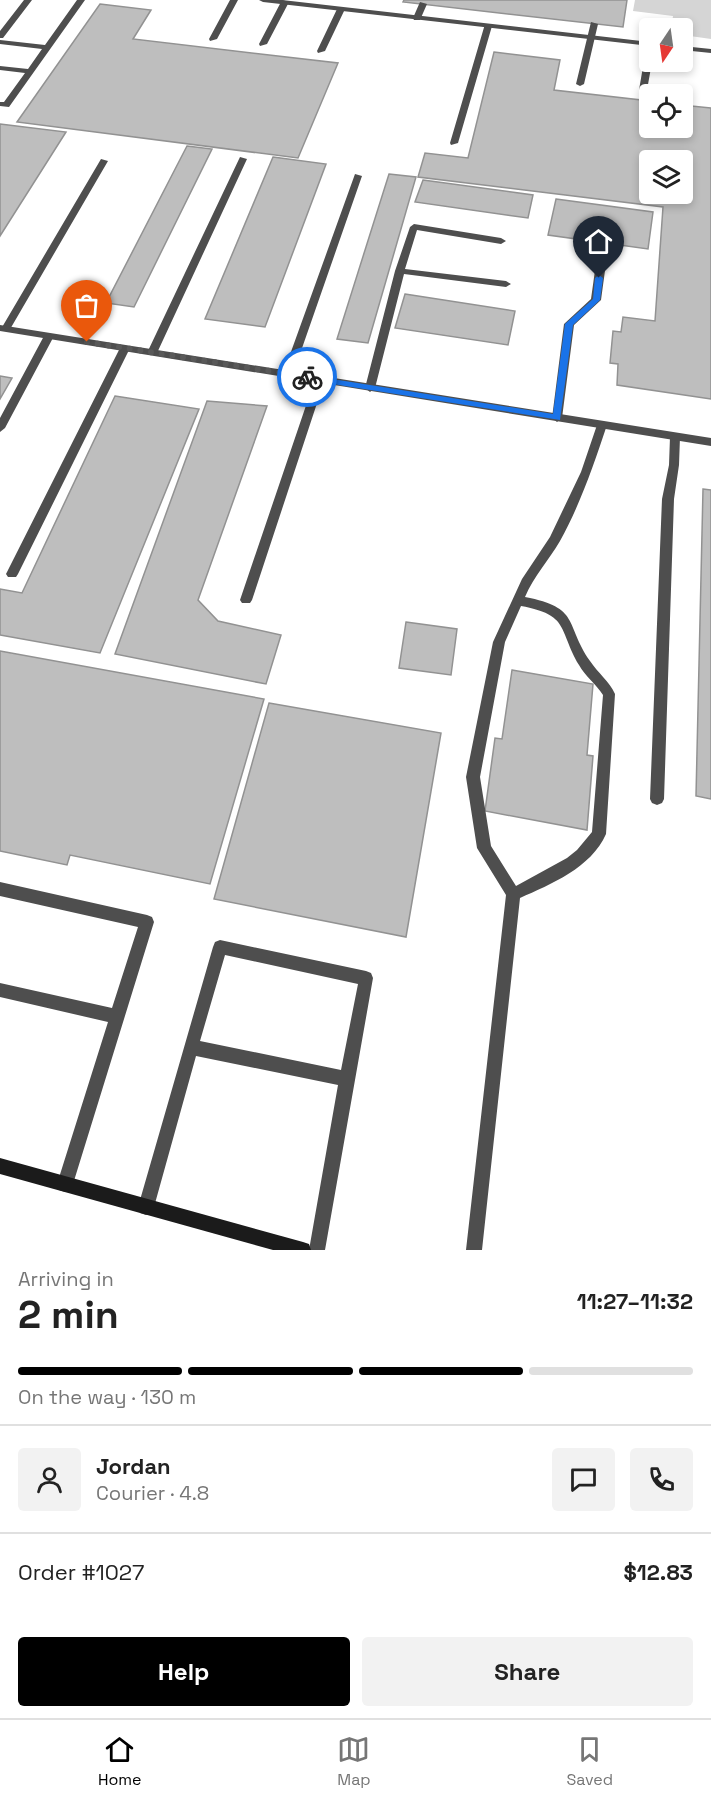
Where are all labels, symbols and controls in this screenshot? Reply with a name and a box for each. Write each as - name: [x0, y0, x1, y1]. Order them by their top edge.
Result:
- north arrow: [639, 18, 693, 72]
- map controls: [639, 18, 693, 204]
- button: locate: [639, 84, 693, 138]
- button: layers: [639, 150, 693, 204]
- pin: [573, 216, 624, 278]
- icon: home: [582, 225, 615, 258]
- pin: [61, 280, 112, 342]
- icon: bag: [70, 289, 103, 322]
- courier: [277, 347, 337, 407]
- icon: bike: [291, 361, 324, 394]
- text: Arriving in: [18, 1266, 114, 1292]
- text: 11:27–11:32: [577, 1287, 693, 1315]
- text: 2 min: [18, 1290, 119, 1339]
- text: On the way · 130 m: [18, 1384, 196, 1410]
- button: person: [18, 1448, 81, 1511]
- button: chat: [552, 1448, 615, 1511]
- button: phone: [630, 1448, 693, 1511]
- text: Jordan: [96, 1452, 171, 1480]
- text: Courier · 4.8: [96, 1480, 209, 1506]
- text: Order #1027: [18, 1558, 144, 1586]
- text: $12.83: [624, 1558, 693, 1586]
- button: Help: [18, 1637, 350, 1706]
- button: Share: [362, 1637, 693, 1706]
- tab: Home: [98, 1733, 142, 1790]
- tab: Map: [337, 1733, 371, 1790]
- tab: Saved: [566, 1733, 613, 1790]

